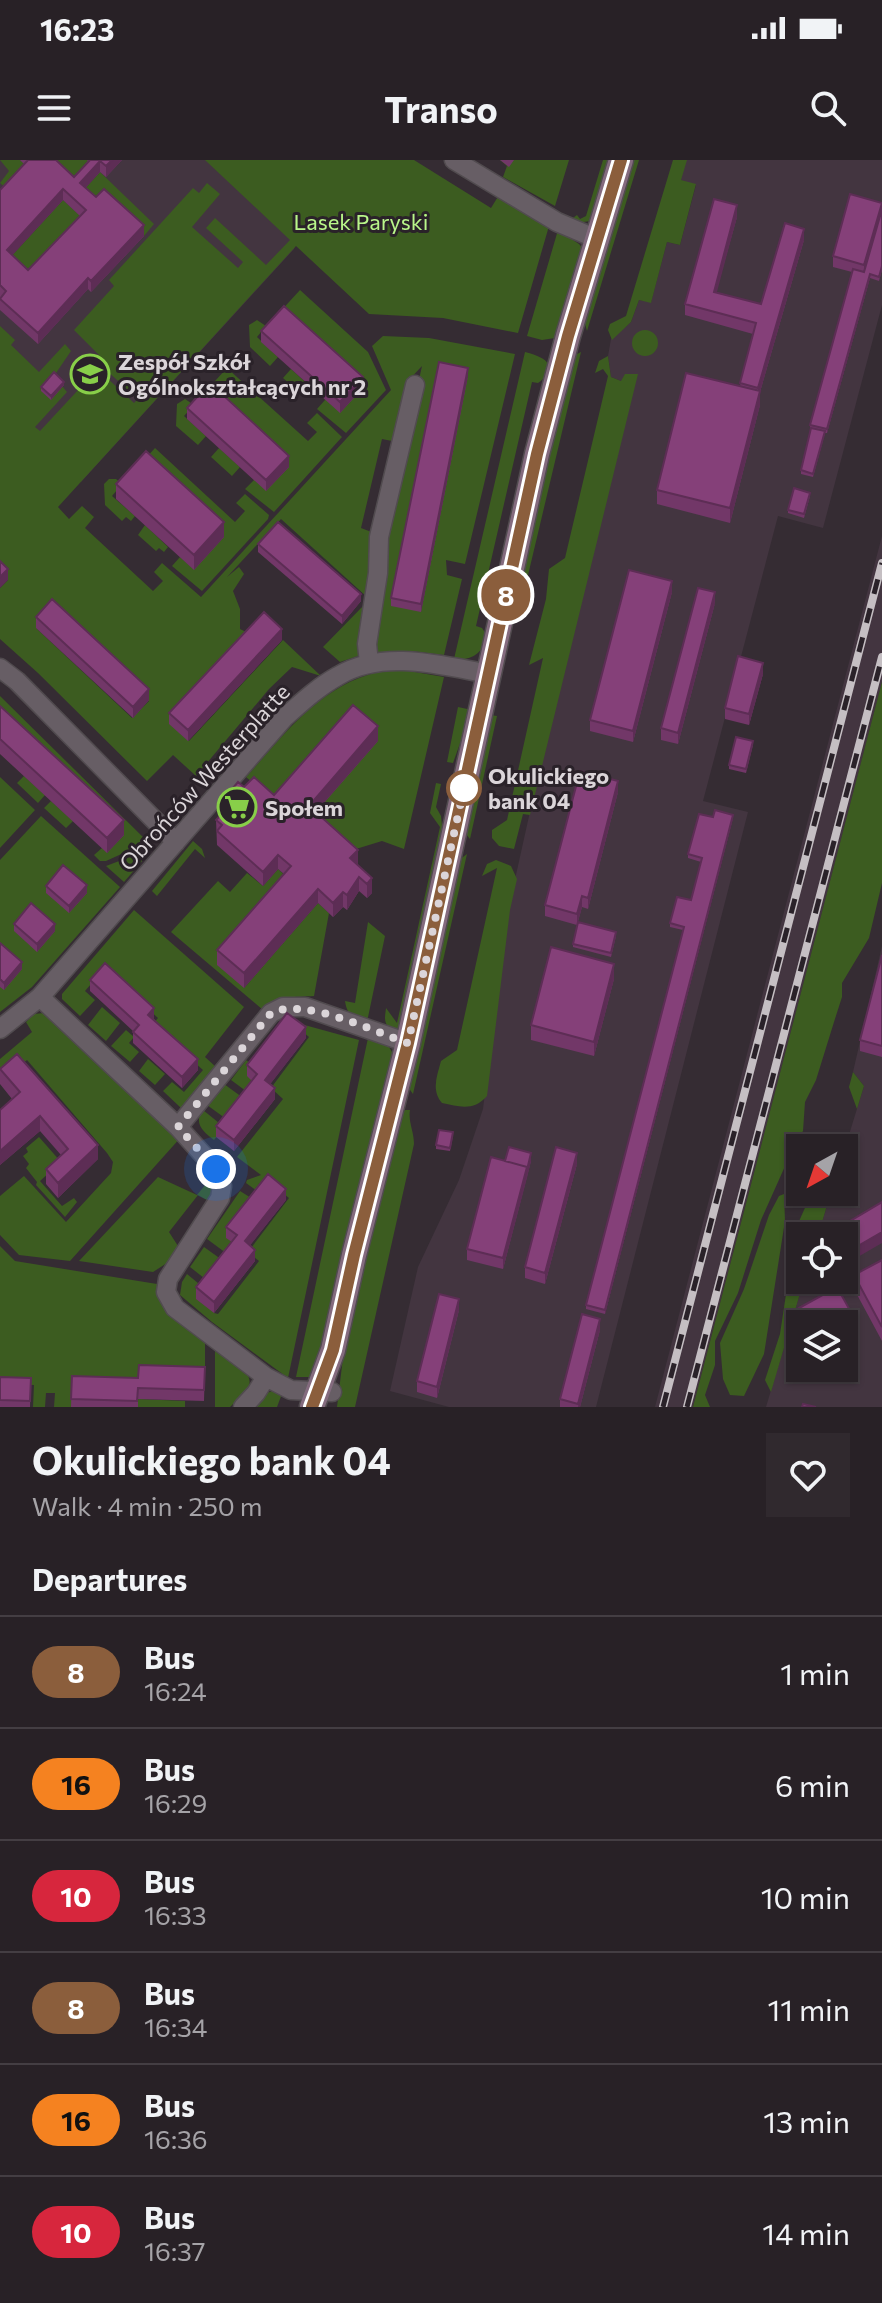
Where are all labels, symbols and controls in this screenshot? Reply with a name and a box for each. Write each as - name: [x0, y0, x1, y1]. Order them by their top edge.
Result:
- text: 16:23: [40, 10, 115, 47]
- icon: menu: [32, 86, 76, 130]
- text: Transo: [384, 86, 498, 130]
- icon: search: [806, 86, 850, 130]
- park label: Lasek Paryski: [294, 208, 428, 235]
- place label: Zespół Szkół Ogólnokształcących nr 2: [118, 348, 366, 400]
- school or university icon: Zespół Szkół Ogólnokształcących nr 2: [69, 353, 111, 395]
- line badge: 8: [480, 569, 532, 621]
- text: 8: [497, 578, 515, 612]
- street label: Obrońców Westerplatte: [113, 678, 295, 876]
- place label: Okulickiego bank 04: [488, 762, 609, 814]
- marker: Okulickiego bank 04: [447, 771, 481, 805]
- supermarket icon: Społem: [216, 786, 258, 828]
- place label: Społem: [265, 794, 343, 821]
- north arrow: [786, 1134, 858, 1206]
- map controls: [786, 1134, 858, 1382]
- your location: [196, 1149, 236, 1189]
- button: locate: [786, 1222, 858, 1294]
- button: layers: [786, 1310, 858, 1382]
- button: heart: [766, 1433, 850, 1517]
- text: Okulickiego bank 04: [32, 1436, 391, 1483]
- text: Walk · 4 min · 250 m: [32, 1490, 262, 1521]
- text: Departures: [32, 1560, 187, 1597]
- text: Bus: [144, 1638, 195, 1675]
- text: 1 min: [780, 1654, 850, 1691]
- text: 8: [67, 1655, 85, 1689]
- text: 16:24: [144, 1675, 207, 1706]
- text: Bus: [144, 1750, 195, 1787]
- text: 6 min: [775, 1766, 850, 1803]
- text: 16: [61, 1767, 91, 1801]
- text: 16:29: [144, 1787, 207, 1818]
- text: Bus: [144, 1862, 195, 1899]
- text: 10 min: [761, 1878, 850, 1915]
- text: 10: [60, 1879, 92, 1913]
- text: 16:33: [144, 1899, 207, 1930]
- text: Bus: [144, 1974, 195, 2011]
- text: 11 min: [768, 1990, 850, 2027]
- text: 8: [67, 1991, 85, 2025]
- text: 16:34: [144, 2011, 207, 2042]
- text: Bus: [144, 2086, 195, 2123]
- text: 13 min: [763, 2102, 850, 2139]
- text: 16: [61, 2103, 91, 2137]
- text: 16:36: [144, 2123, 208, 2154]
- text: Bus: [144, 2198, 195, 2235]
- text: 14 min: [762, 2214, 850, 2251]
- text: 10: [60, 2215, 92, 2249]
- text: 16:37: [144, 2235, 206, 2266]

